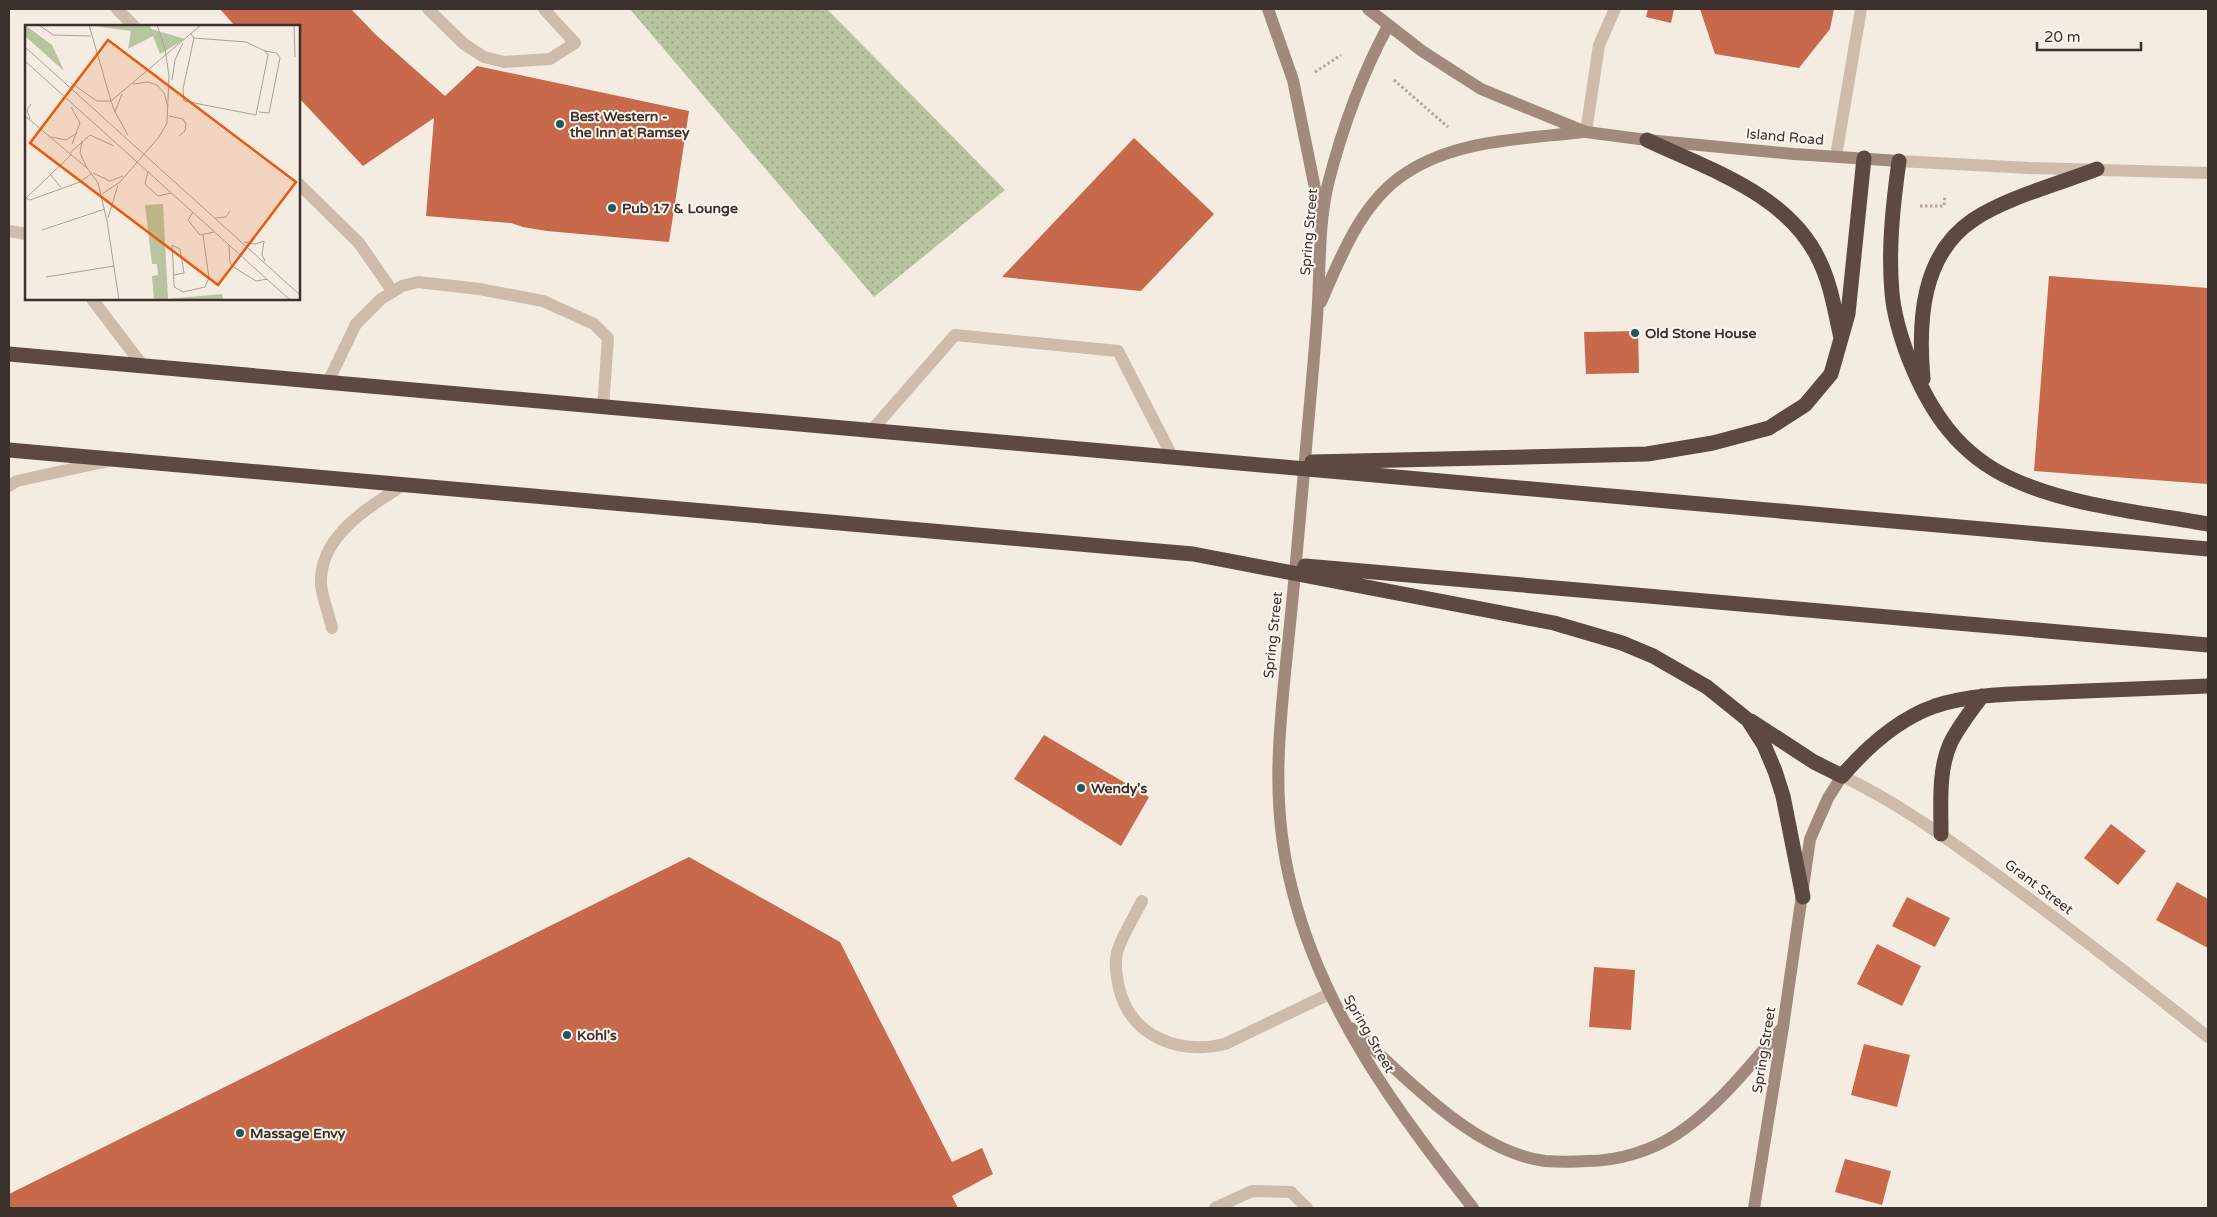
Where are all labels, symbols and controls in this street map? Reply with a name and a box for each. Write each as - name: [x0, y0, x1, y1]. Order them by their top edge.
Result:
- scale bar: [2037, 20, 2141, 52]
- inset map: [25, 25, 300, 300]
- text: 20 m: [2044, 28, 2081, 46]
- place label: Best Western - the Inn at Ramsey: [569, 108, 690, 141]
- marker: Best Western - the Inn at Ramsey: [554, 118, 566, 130]
- street label: Island Road: [1745, 125, 1825, 149]
- street label: Spring Street: [1297, 187, 1321, 276]
- place label: Pub 17 & Lounge: [622, 200, 738, 217]
- marker: Pub 17 & Lounge: [606, 202, 618, 214]
- place label: Old Stone House: [1645, 325, 1757, 342]
- marker: Old Stone House: [1629, 327, 1641, 339]
- street label: Spring Street: [1260, 590, 1286, 679]
- place label: Wendy's: [1091, 780, 1147, 797]
- marker: Wendy's: [1075, 782, 1087, 794]
- street label: Grant Street: [2001, 856, 2077, 919]
- street label: Spring Street: [1340, 992, 1398, 1077]
- street label: Spring Street: [1749, 1005, 1779, 1094]
- place label: Kohl's: [577, 1027, 617, 1044]
- marker: Kohl's: [561, 1029, 573, 1041]
- place label: Massage Envy: [250, 1125, 346, 1142]
- marker: Massage Envy: [234, 1127, 246, 1139]

